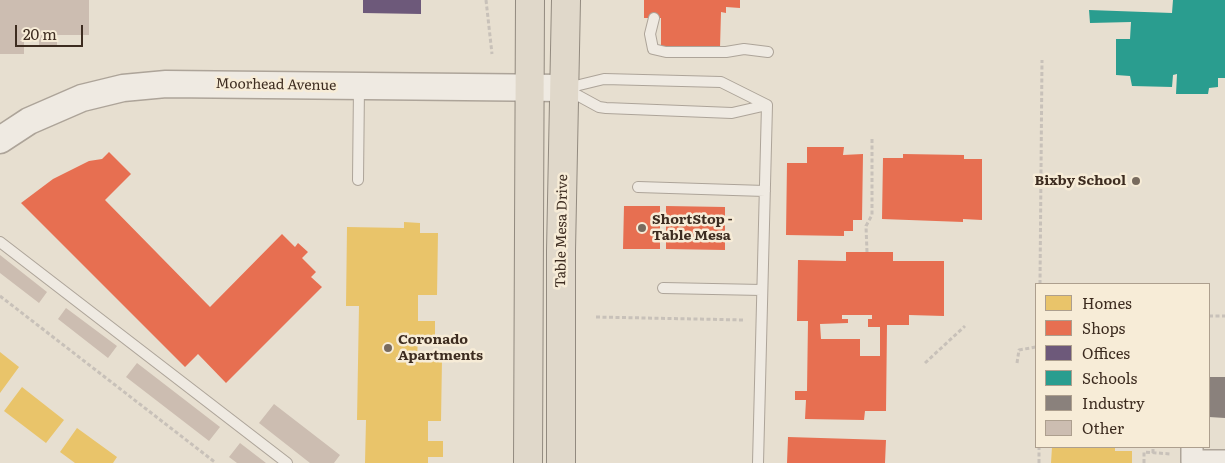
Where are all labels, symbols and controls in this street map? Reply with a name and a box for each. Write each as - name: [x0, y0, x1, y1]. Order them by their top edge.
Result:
- scale bar: [18, 15, 85, 47]
- text: 20 m: [23, 22, 57, 45]
- street label: Moorhead Avenue: [215, 76, 337, 94]
- place label: Bixby School: [1035, 173, 1126, 189]
- street label: Table Mesa Drive: [553, 174, 571, 288]
- marker: Bixby School: [1130, 175, 1142, 187]
- place label: ShortStop - Table Mesa: [652, 212, 732, 244]
- marker: ShortStop - Table Mesa: [636, 222, 648, 234]
- legend: [1035, 283, 1210, 448]
- text: Homes: [1082, 291, 1132, 314]
- text: Shops: [1082, 316, 1125, 339]
- place label: Coronado Apartments: [398, 332, 483, 364]
- text: Offices: [1082, 341, 1130, 364]
- marker: Coronado Apartments: [382, 342, 394, 354]
- text: Schools: [1082, 366, 1137, 389]
- text: Industry: [1082, 391, 1145, 414]
- text: Other: [1082, 416, 1124, 439]

